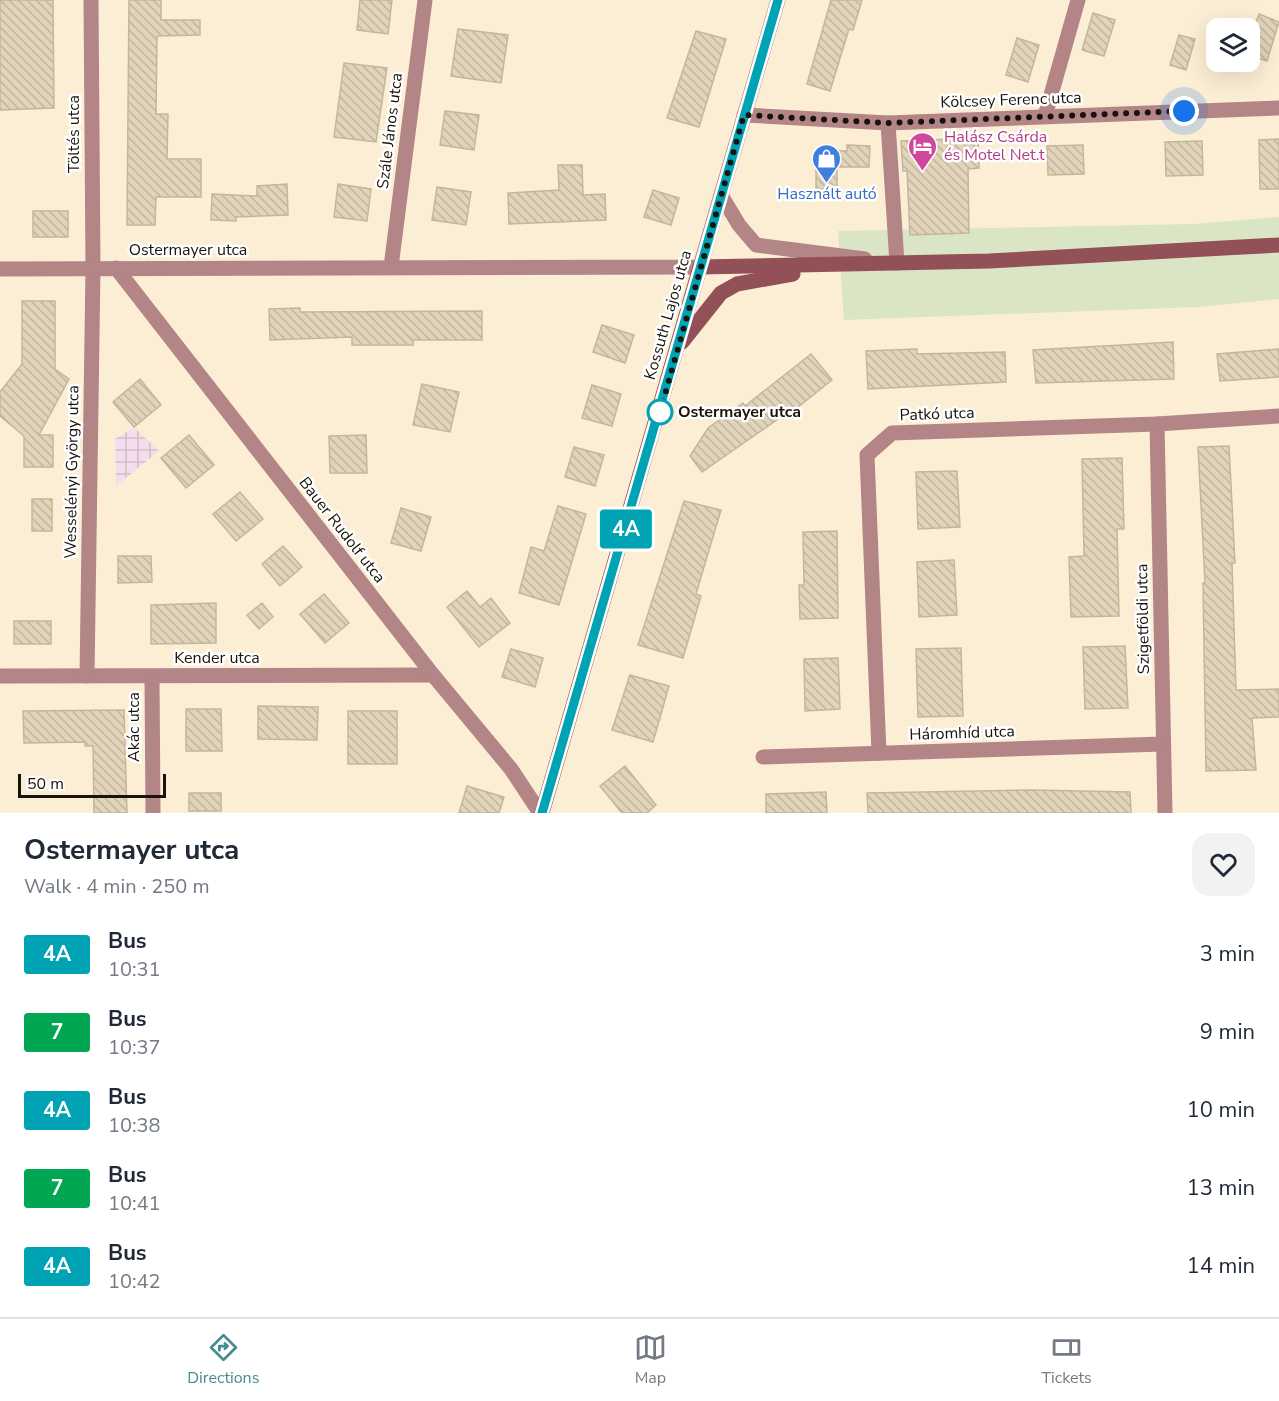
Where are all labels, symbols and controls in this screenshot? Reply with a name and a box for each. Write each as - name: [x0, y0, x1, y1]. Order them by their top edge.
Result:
- map controls: [1206, 18, 1260, 72]
- button: layers: [1206, 18, 1260, 72]
- street label: Szále János utca: [372, 72, 408, 190]
- street label: Kölcsey Ferenc utca: [940, 87, 1082, 113]
- street label: Töltés utca: [63, 95, 85, 173]
- your location: [1169, 96, 1199, 126]
- place label: Halász Csárda és Motel Net.t: [944, 126, 1047, 166]
- hotel icon: Halász Csárda és Motel Net.t: [907, 130, 939, 172]
- shop icon: Használt autó: [811, 142, 843, 184]
- place label: Használt autó: [777, 183, 877, 205]
- street label: Ostermayer utca: [129, 239, 247, 261]
- street label: Kossuth Lajos utca: [639, 248, 697, 382]
- street label: Wesselényi György utca: [59, 385, 85, 559]
- marker: Ostermayer utca: [647, 399, 673, 425]
- place label: Ostermayer utca: [678, 401, 801, 423]
- street label: Patkó utca: [899, 402, 975, 426]
- street label: Bauer Rudolf utca: [294, 472, 390, 588]
- line badge: 4A: [599, 510, 653, 548]
- text: 4A: [612, 515, 640, 543]
- street label: Szigetföldi utca: [1131, 564, 1155, 674]
- street label: Kender utca: [174, 647, 260, 669]
- street label: Akác utca: [123, 692, 145, 762]
- street label: Háromhíd utca: [909, 720, 1015, 746]
- scale bar: [18, 771, 166, 798]
- text: 50 m: [27, 773, 64, 795]
- text: Ostermayer utca: [24, 831, 239, 869]
- button: heart: [1192, 833, 1255, 896]
- text: Walk · 4 min · 250 m: [24, 873, 210, 900]
- text: Bus: [108, 926, 147, 956]
- text: 3 min: [1200, 939, 1255, 969]
- text: 4A: [43, 940, 71, 968]
- text: 10:31: [108, 956, 161, 983]
- text: Bus: [108, 1004, 147, 1034]
- text: 9 min: [1200, 1017, 1255, 1047]
- text: 7: [51, 1018, 63, 1046]
- text: 10:37: [108, 1034, 161, 1061]
- text: Bus: [108, 1082, 147, 1112]
- text: 10 min: [1187, 1095, 1255, 1125]
- text: 4A: [43, 1096, 71, 1124]
- text: 10:38: [108, 1112, 161, 1139]
- text: Bus: [108, 1160, 147, 1190]
- text: 13 min: [1187, 1173, 1255, 1203]
- text: 7: [51, 1174, 63, 1202]
- text: 10:41: [108, 1190, 161, 1217]
- text: Bus: [108, 1238, 147, 1268]
- text: 14 min: [1187, 1251, 1255, 1281]
- text: 4A: [43, 1252, 71, 1280]
- text: 10:42: [108, 1268, 161, 1295]
- tab: Directions: [187, 1331, 259, 1389]
- tab: Map: [634, 1331, 667, 1389]
- tab: Tickets: [1041, 1331, 1092, 1389]

